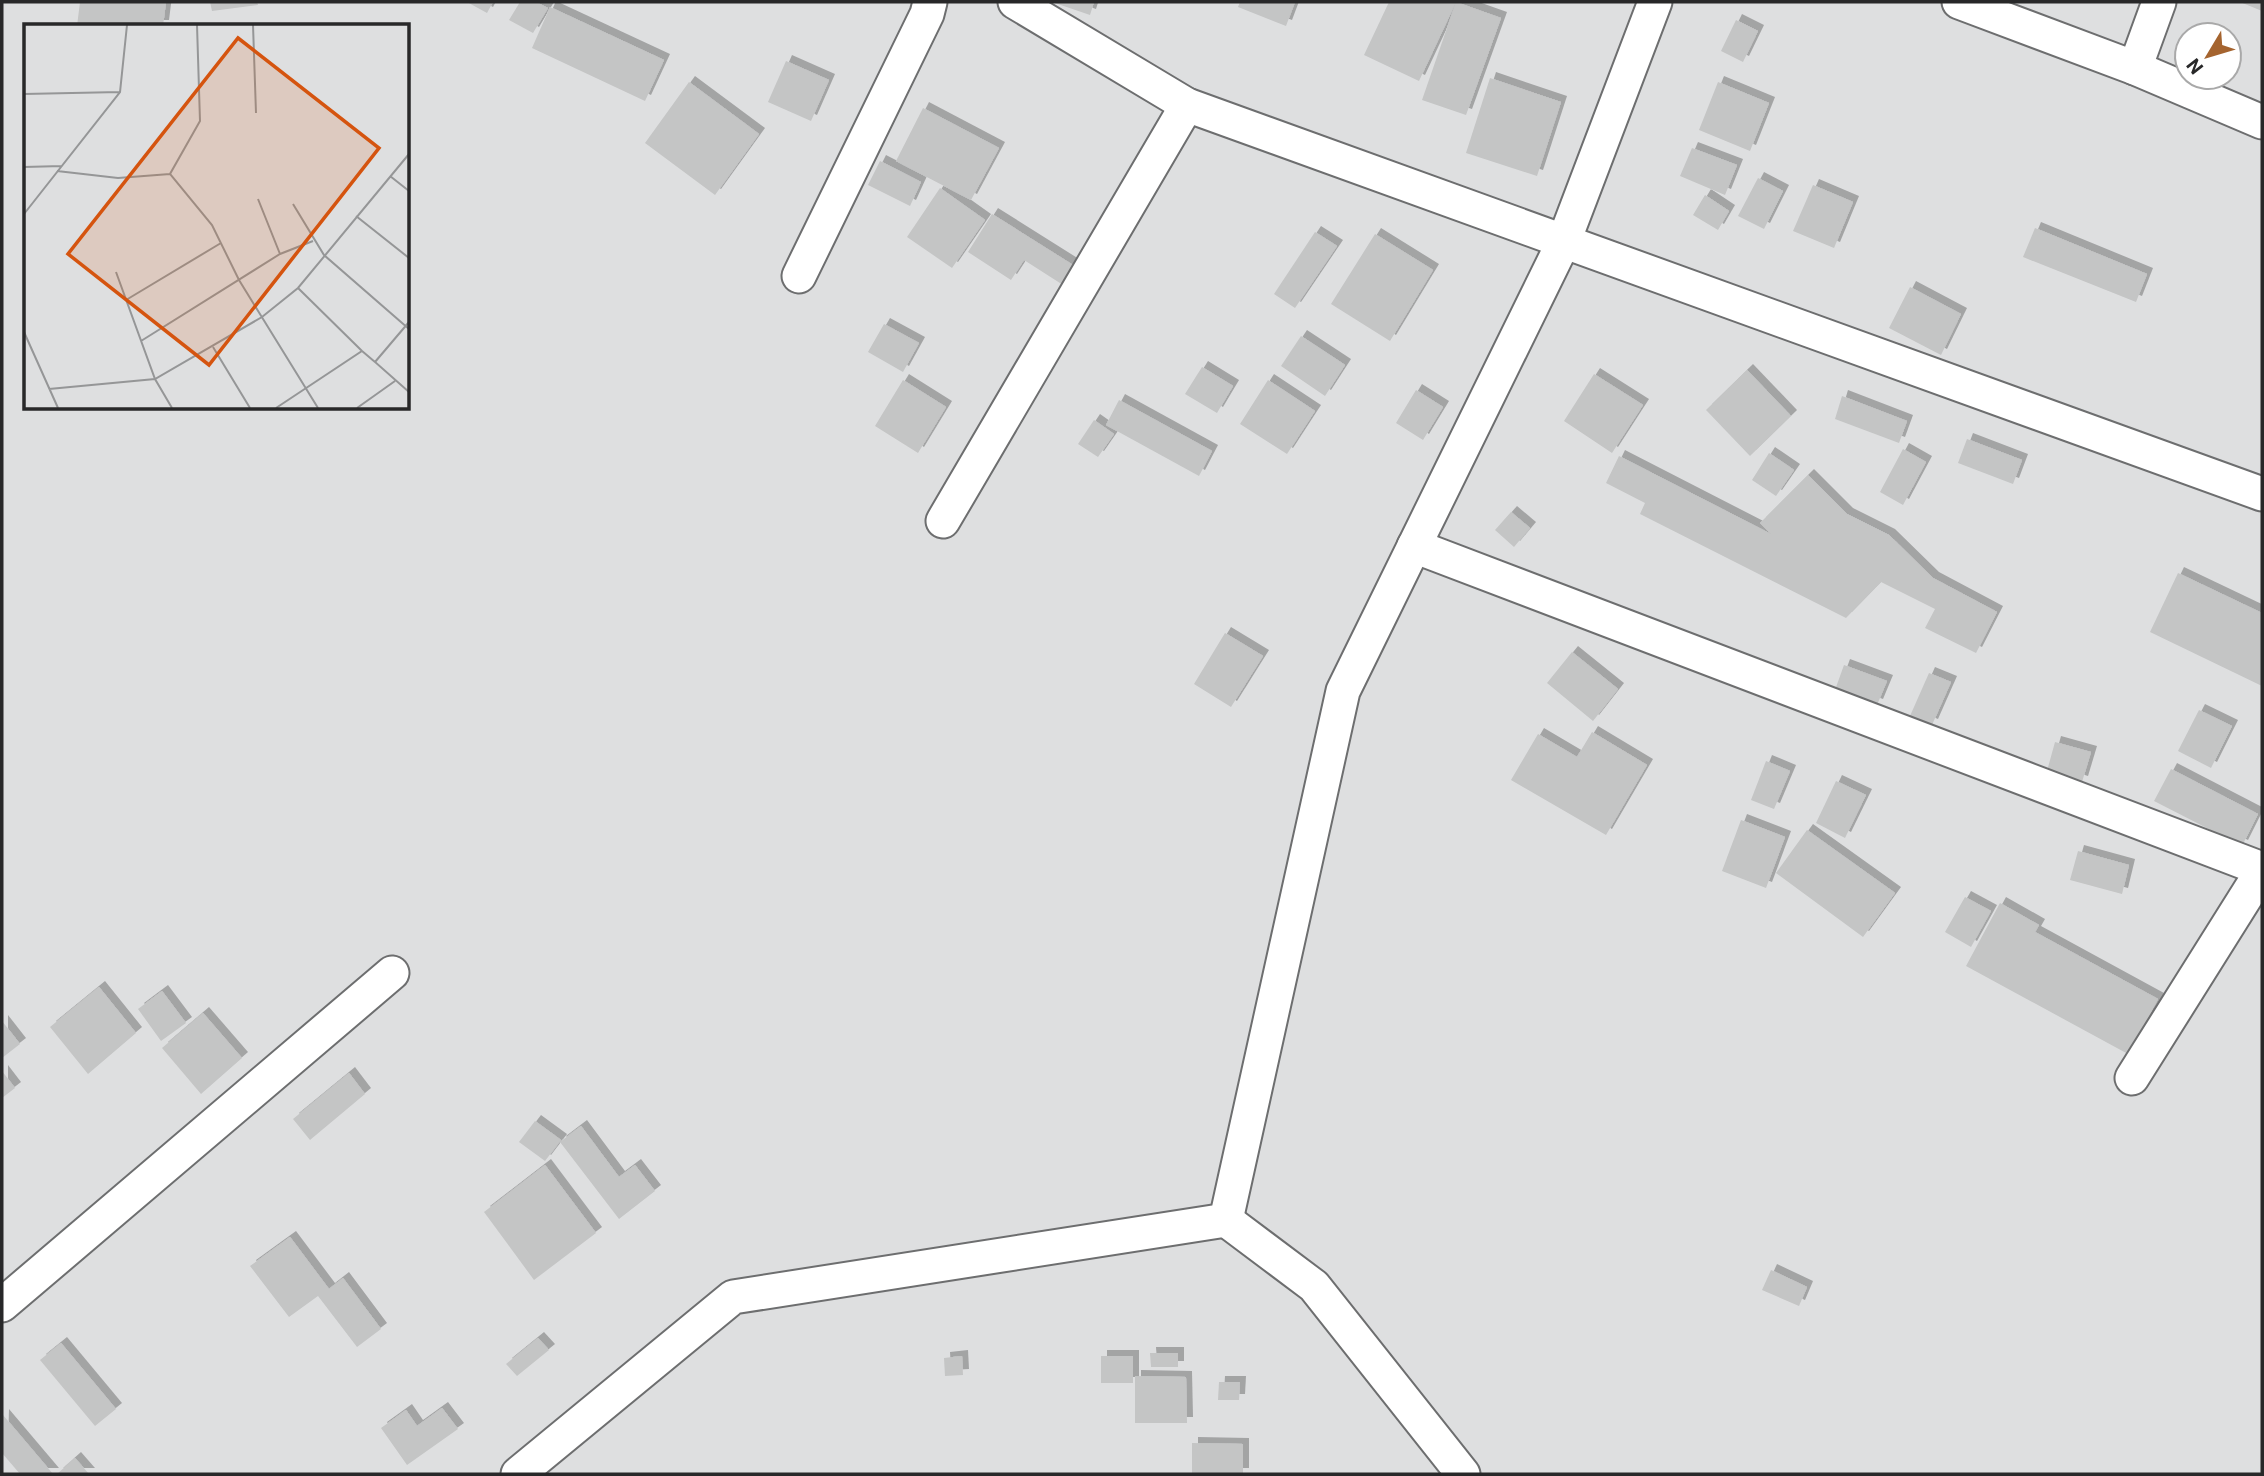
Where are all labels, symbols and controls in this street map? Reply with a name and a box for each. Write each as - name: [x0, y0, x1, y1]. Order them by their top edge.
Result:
- north arrow: [2173, 21, 2243, 91]
- inset map: [24, 24, 410, 410]
- text: N: [2182, 54, 2208, 79]

